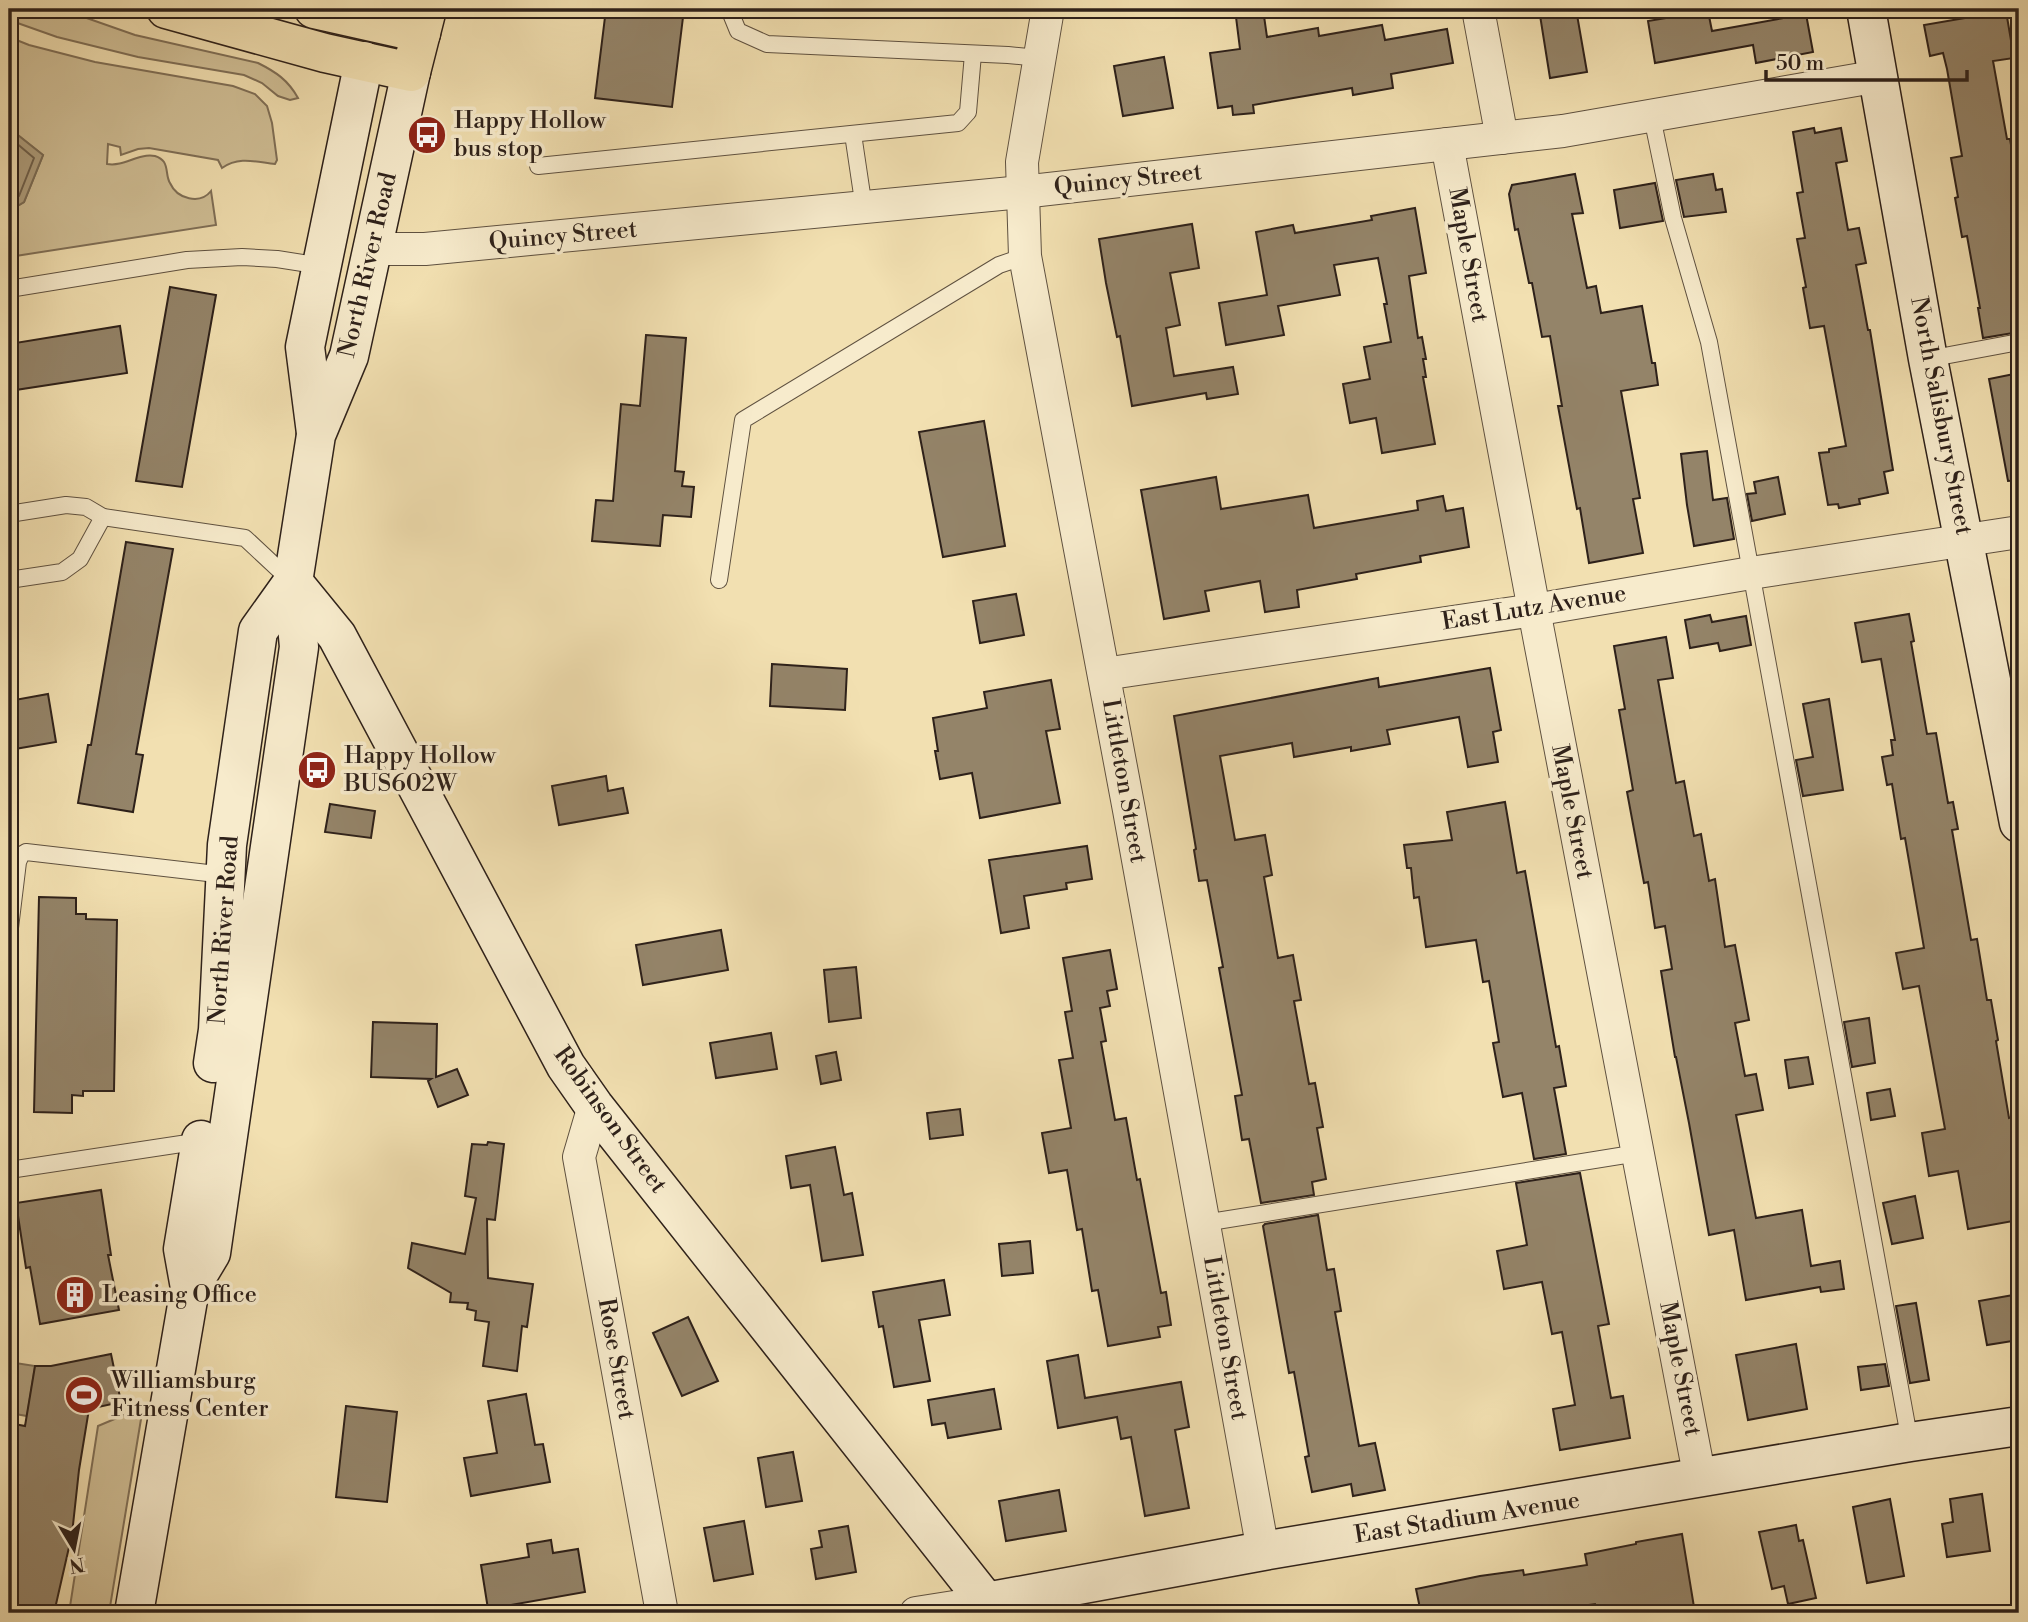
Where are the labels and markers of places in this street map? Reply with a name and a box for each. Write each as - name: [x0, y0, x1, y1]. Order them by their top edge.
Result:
- place label: Happy Hollow bus stop: [454, 106, 607, 164]
- bus stop icon: Happy Hollow bus stop: [406, 114, 448, 156]
- place label: Happy Hollow BUS602W: [343, 741, 497, 799]
- bus stop icon: Happy Hollow BUS602W: [296, 749, 338, 791]
- building icon: Leasing Office: [54, 1274, 96, 1316]
- place label: Leasing Office: [102, 1280, 257, 1310]
- place label: Williamsburg Fitness Center: [110, 1366, 269, 1424]
- sports icon: Williamsburg Fitness Center: [63, 1374, 105, 1416]

